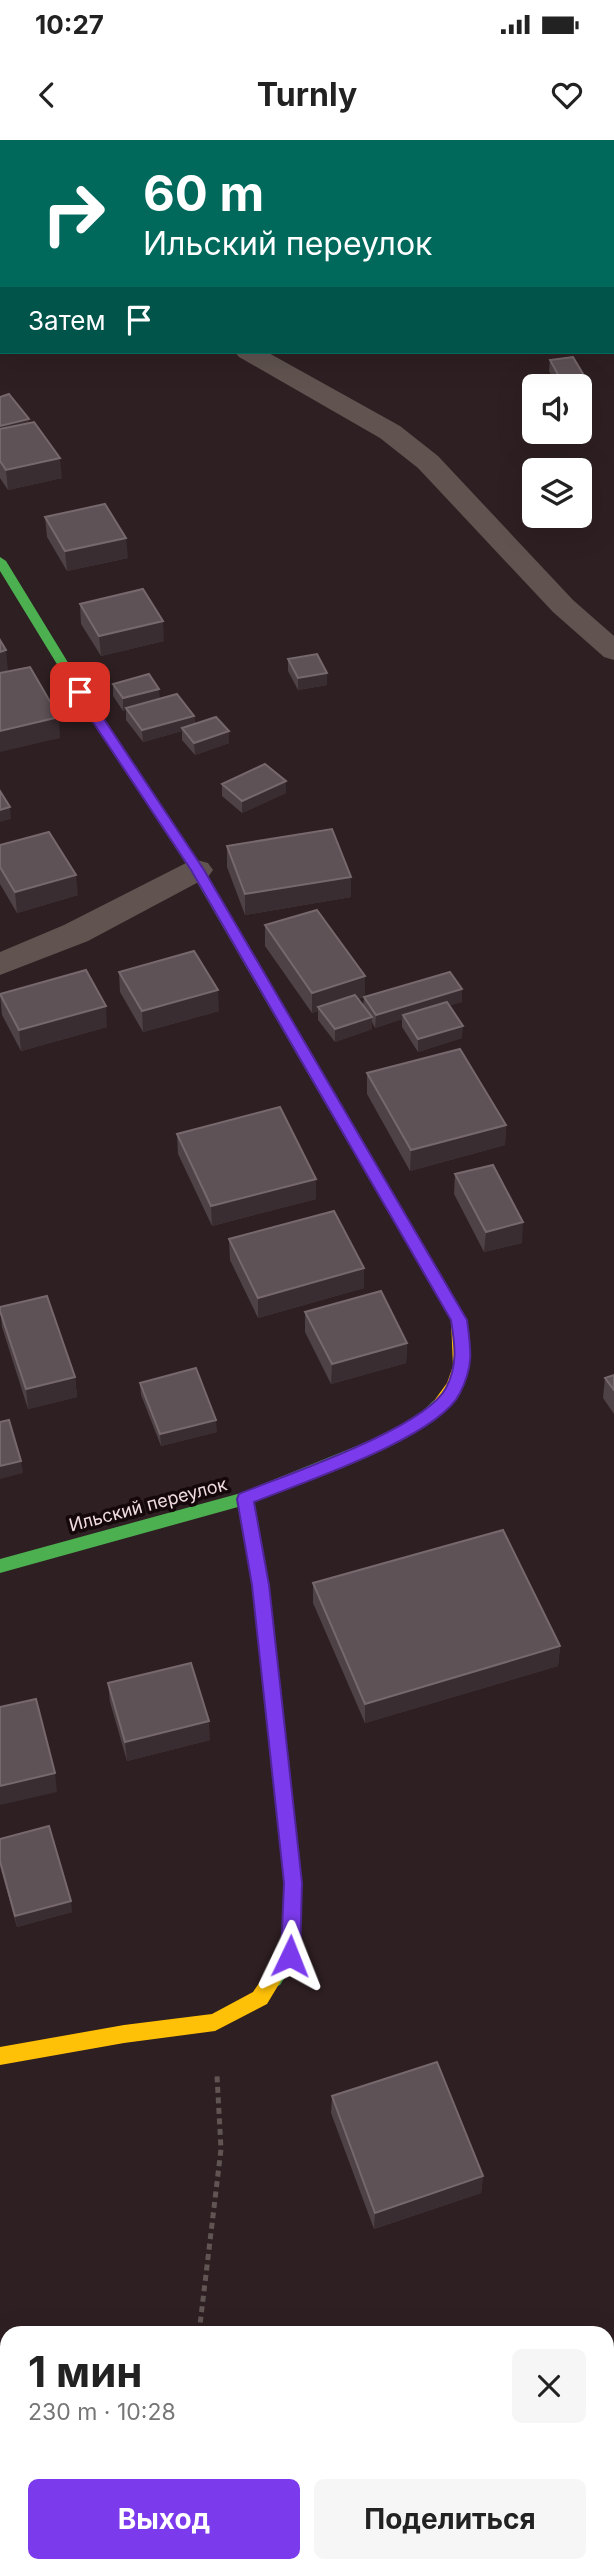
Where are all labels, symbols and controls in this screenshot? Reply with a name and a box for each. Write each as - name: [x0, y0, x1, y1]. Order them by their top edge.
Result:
- text: 10:27: [35, 9, 104, 40]
- text: Turnly: [257, 75, 357, 114]
- icon: back: [28, 76, 66, 114]
- icon: heart: [548, 76, 586, 114]
- text: 60 m: [143, 164, 264, 223]
- icon: right: [28, 168, 119, 259]
- text: Ильский переулок: [143, 224, 432, 263]
- icon: arrive: [120, 301, 158, 339]
- text: Затем: [28, 305, 106, 336]
- map controls: [522, 374, 592, 528]
- button: sound: [522, 374, 592, 444]
- button: layers: [522, 458, 592, 528]
- pin: [50, 662, 110, 722]
- icon: arrive: [61, 673, 99, 711]
- street label: Ильский переулок: [67, 1473, 229, 1536]
- position arrow: [253, 1919, 327, 1993]
- text: 1 мин: [28, 2346, 142, 2397]
- button: close: [512, 2349, 586, 2423]
- text: 230 m · 10:28: [28, 2398, 176, 2426]
- button: Выход: [28, 2479, 300, 2559]
- button: Поделиться: [314, 2479, 586, 2559]

